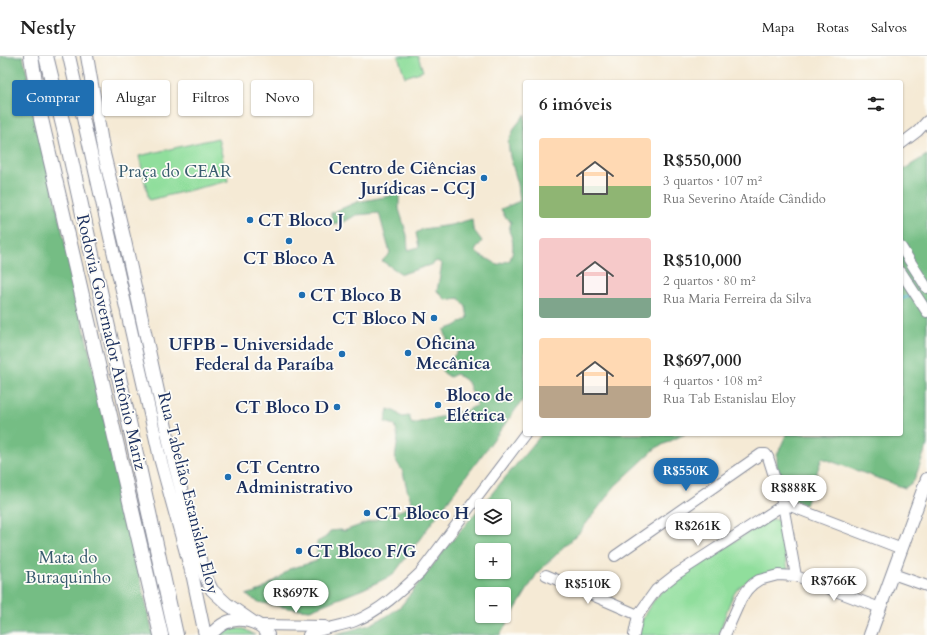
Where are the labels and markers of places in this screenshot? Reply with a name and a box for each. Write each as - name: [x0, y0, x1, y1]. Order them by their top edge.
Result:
- place label: Centro de Ciências Jurídicas - CCJ: [329, 157, 476, 200]
- marker: Centro de Ciências Jurídicas - CCJ: [479, 173, 489, 183]
- place label: CT Bloco J: [258, 209, 344, 232]
- marker: CT Bloco J: [245, 215, 255, 225]
- marker: CT Bloco A: [284, 236, 294, 246]
- place label: CT Bloco A: [243, 247, 335, 270]
- place label: CT Bloco B: [310, 284, 402, 307]
- marker: CT Bloco B: [297, 290, 307, 300]
- place label: CT Bloco N: [332, 307, 426, 330]
- marker: CT Bloco N: [429, 313, 439, 323]
- place label: Oficina Mecânica: [416, 332, 491, 375]
- place label: UFPB - Universidade Federal da Paraíba: [169, 333, 335, 376]
- marker: Oficina Mecânica: [403, 348, 413, 358]
- marker: UFPB - Universidade Federal da Paraíba: [337, 349, 347, 359]
- place label: Bloco de Elétrica: [446, 384, 513, 427]
- place label: CT Bloco D: [235, 396, 329, 419]
- marker: Bloco de Elétrica: [433, 400, 443, 410]
- marker: CT Bloco D: [332, 402, 342, 412]
- place label: CT Centro Administrativo: [236, 456, 353, 499]
- pin: R$550K: [653, 458, 719, 492]
- marker: CT Centro Administrativo: [223, 472, 233, 482]
- pin: R$888K: [761, 475, 827, 509]
- place label: CT Bloco H: [375, 502, 469, 525]
- marker: CT Bloco H: [362, 508, 372, 518]
- pin: R$261K: [665, 513, 731, 547]
- place label: CT Bloco F/G: [307, 540, 416, 563]
- marker: CT Bloco F/G: [294, 546, 304, 556]
- pin: R$766K: [801, 568, 867, 602]
- pin: R$510K: [555, 571, 621, 605]
- pin: R$697K: [263, 580, 329, 614]

